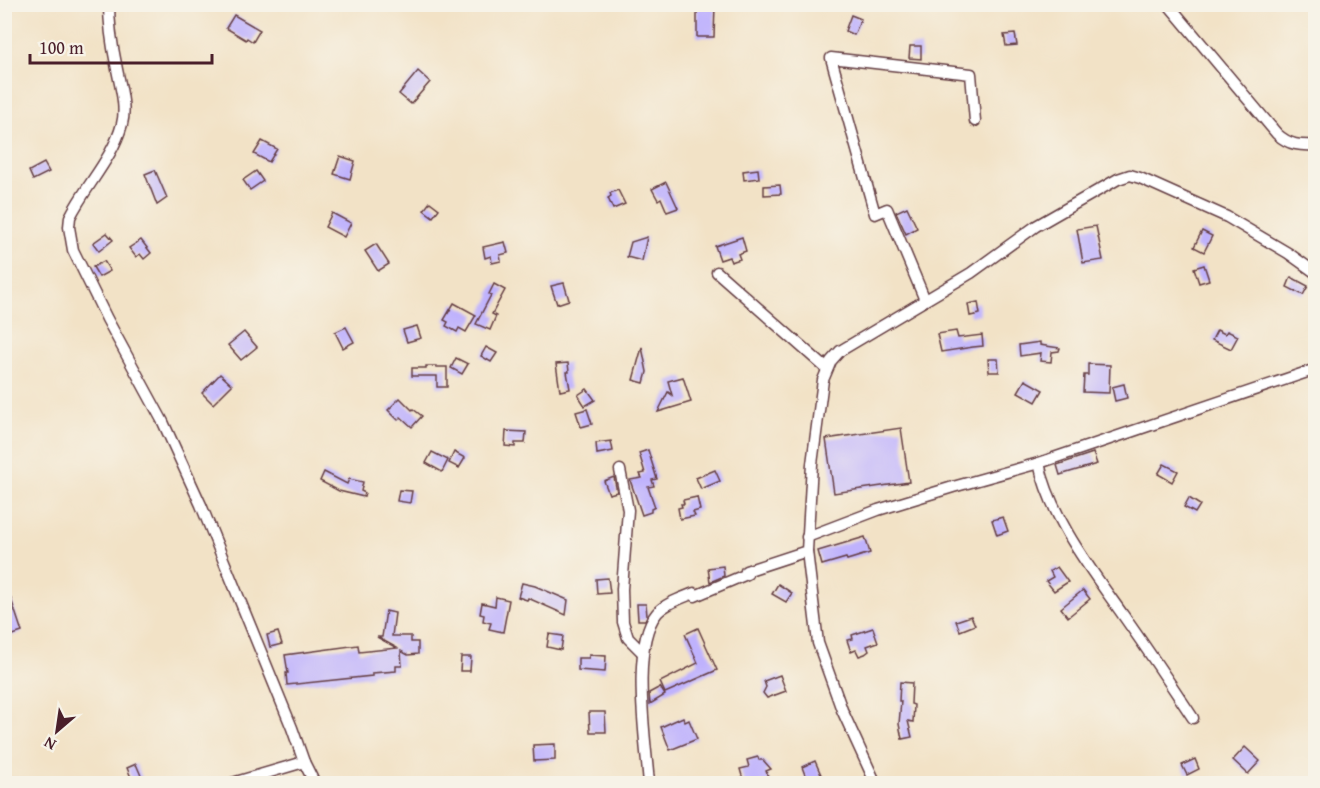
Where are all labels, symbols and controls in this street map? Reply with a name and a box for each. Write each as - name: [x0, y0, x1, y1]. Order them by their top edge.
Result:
- scale bar: [30, 27, 212, 65]
- text: 100 m: [39, 34, 84, 61]
- north arrow: [27, 701, 87, 761]
- text: N: [39, 731, 60, 757]

